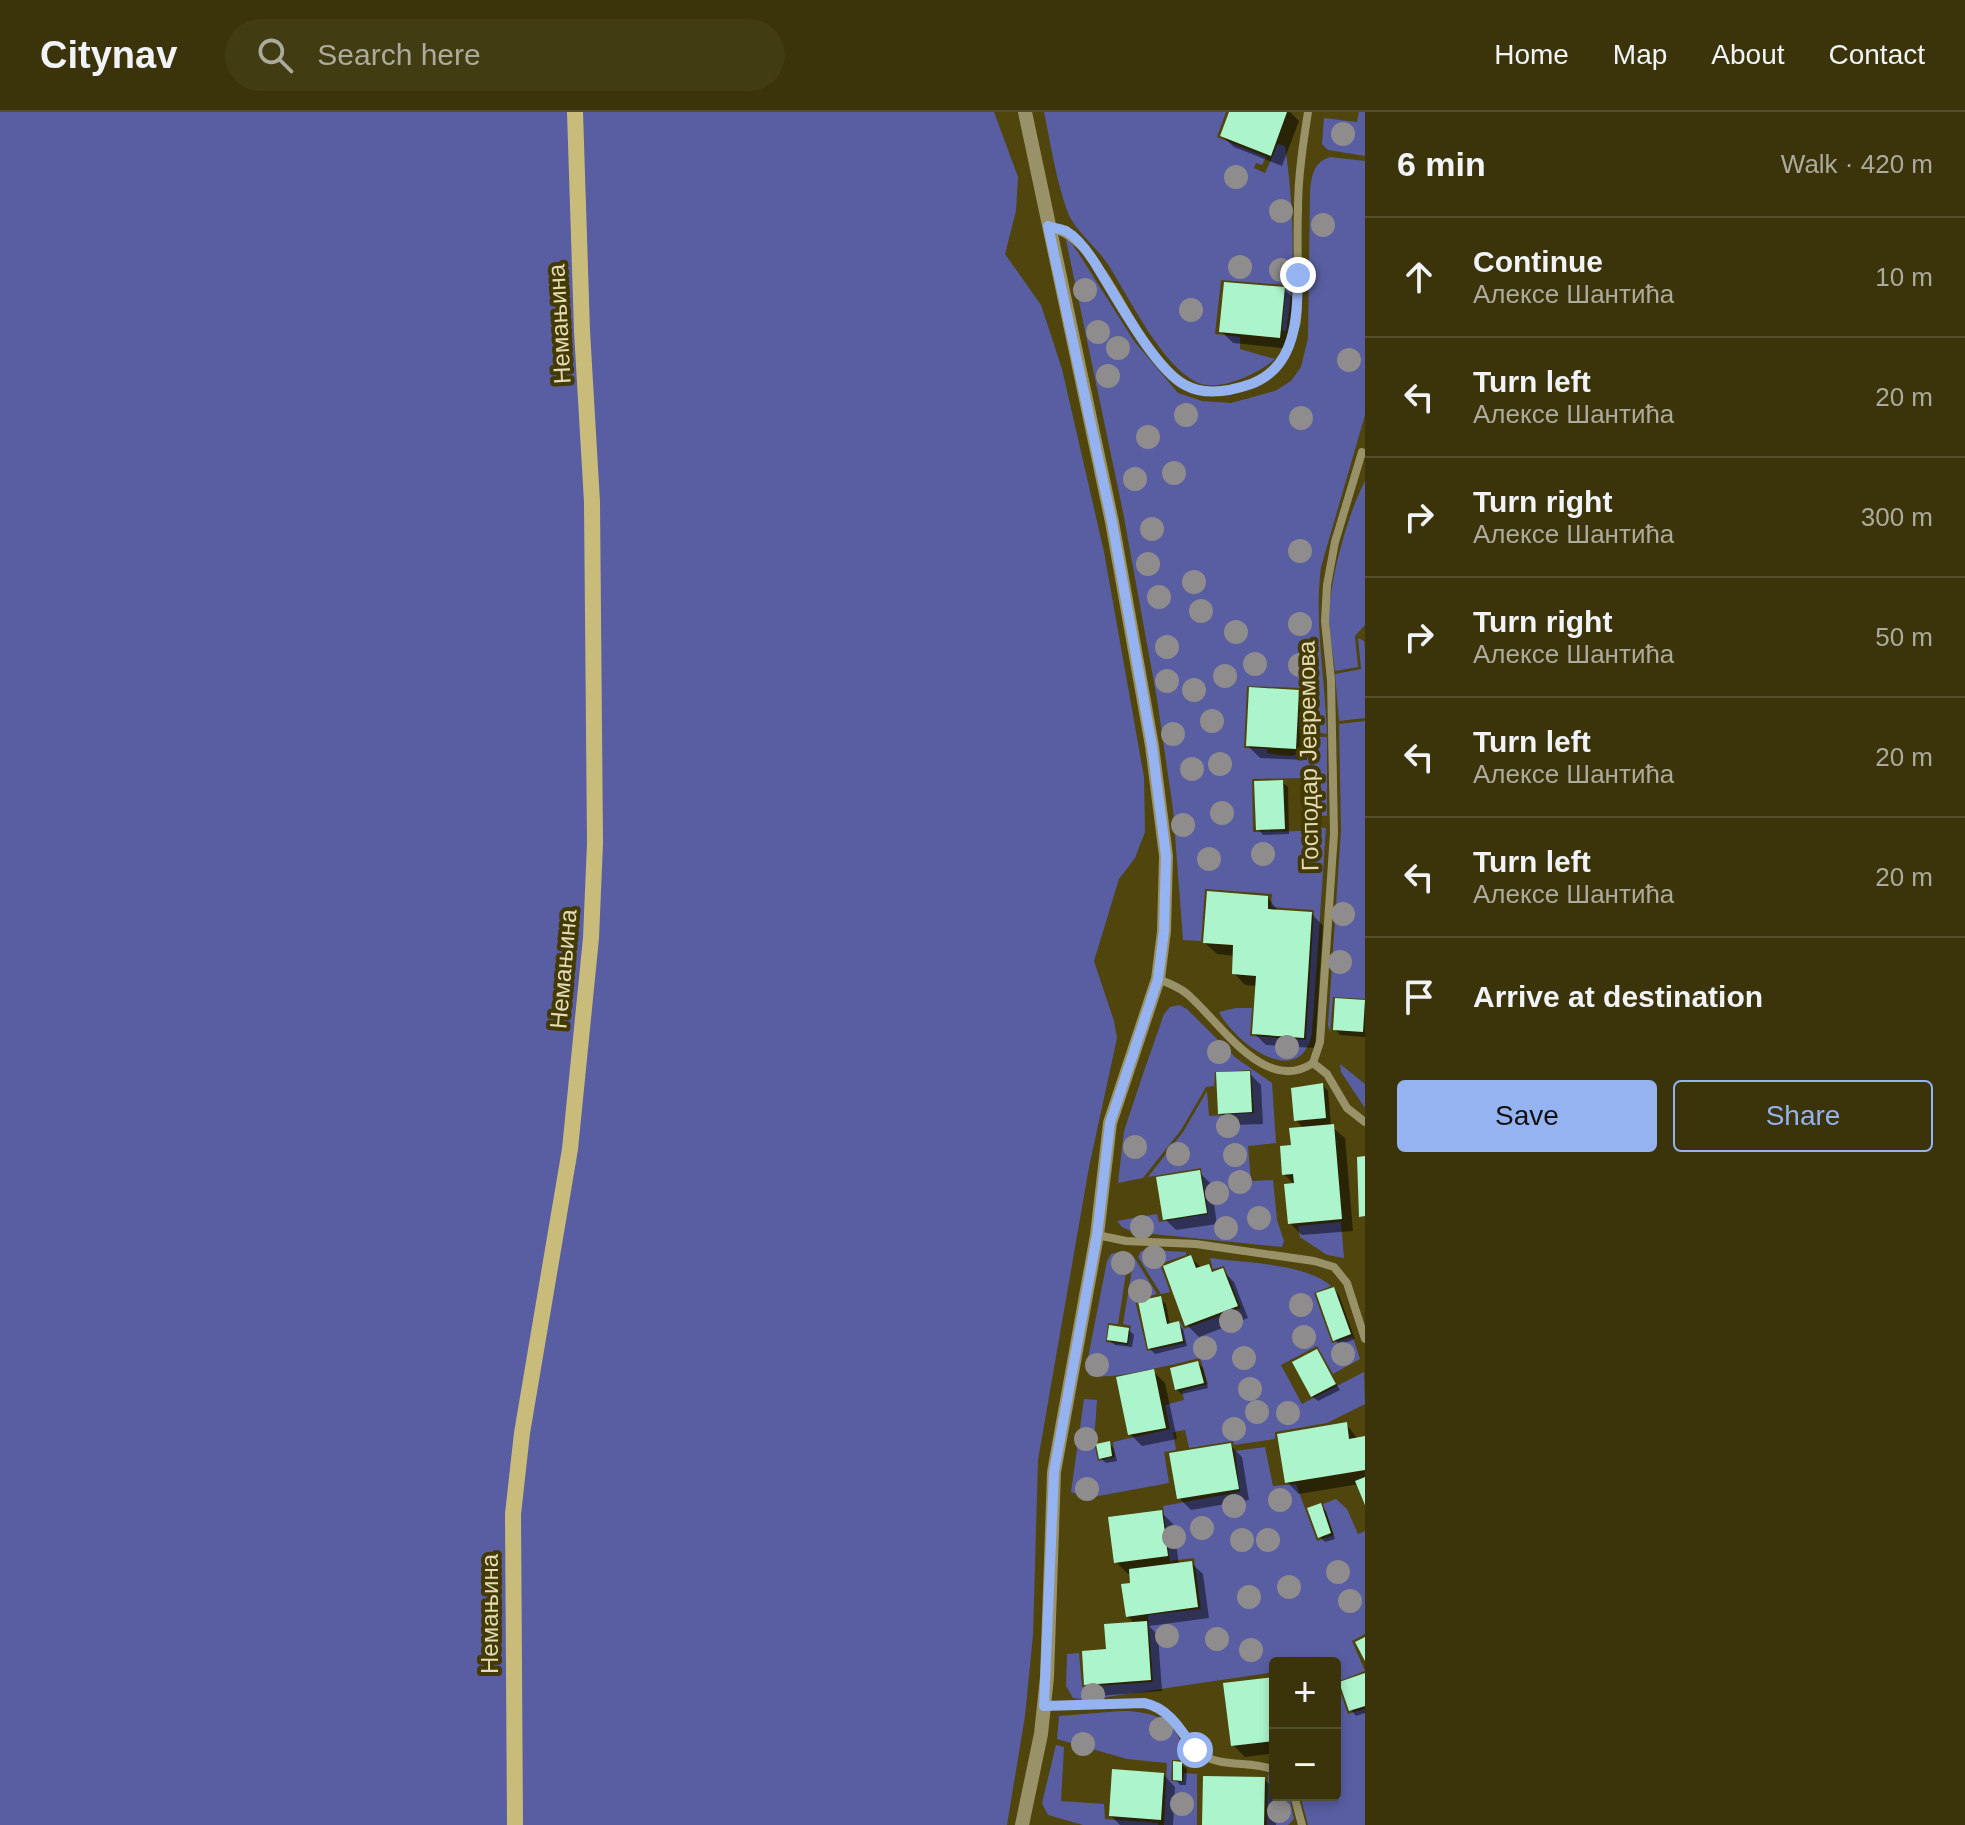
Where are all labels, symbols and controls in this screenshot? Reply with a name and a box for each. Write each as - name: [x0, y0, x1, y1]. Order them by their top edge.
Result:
- search box: [225, 19, 785, 91]
- icon: search: [253, 33, 297, 77]
- text: Citynav: [40, 34, 177, 76]
- text: Search here: [317, 38, 481, 71]
- text: Home: [1494, 39, 1569, 70]
- text: Map: [1613, 39, 1667, 70]
- text: About: [1711, 39, 1785, 70]
- text: Contact: [1829, 39, 1925, 70]
- text: 6 min: [1397, 145, 1486, 183]
- text: Walk · 420 m: [1781, 149, 1933, 179]
- text: Continue: [1473, 245, 1603, 278]
- icon: ahead: [1397, 255, 1441, 299]
- route end: [1280, 257, 1316, 293]
- text: 10 m: [1875, 262, 1933, 292]
- street label: Немањина: [542, 263, 576, 385]
- text: Алексе Шантића: [1473, 279, 1674, 309]
- text: Turn left: [1473, 365, 1591, 398]
- icon: left: [1397, 375, 1441, 419]
- text: 20 m: [1875, 382, 1933, 412]
- text: Алексе Шантића: [1473, 399, 1674, 429]
- text: Turn right: [1473, 485, 1612, 518]
- icon: right: [1397, 495, 1441, 539]
- text: 300 m: [1861, 502, 1933, 532]
- text: Алексе Шантића: [1473, 519, 1674, 549]
- text: Turn right: [1473, 605, 1612, 638]
- icon: right: [1397, 615, 1441, 659]
- text: 50 m: [1875, 622, 1933, 652]
- text: Алексе Шантића: [1473, 639, 1674, 669]
- street label: Господар Јевремова: [1292, 640, 1324, 871]
- text: Turn left: [1473, 725, 1591, 758]
- icon: left: [1397, 735, 1441, 779]
- text: 20 m: [1875, 742, 1933, 772]
- text: Алексе Шантића: [1473, 759, 1674, 789]
- text: Turn left: [1473, 845, 1591, 878]
- icon: left: [1397, 855, 1441, 899]
- text: 20 m: [1875, 862, 1933, 892]
- text: Алексе Шантића: [1473, 879, 1674, 909]
- street label: Немањина: [544, 907, 582, 1030]
- icon: arrive: [1397, 975, 1441, 1019]
- text: Arrive at destination: [1473, 980, 1763, 1013]
- button: Save: [1397, 1080, 1657, 1152]
- button: Share: [1673, 1080, 1933, 1152]
- street label: Немањина: [476, 1553, 503, 1674]
- map controls: [1269, 1657, 1341, 1801]
- button: +: [1269, 1657, 1341, 1729]
- button: −: [1269, 1729, 1341, 1801]
- route start: [1177, 1732, 1213, 1768]

